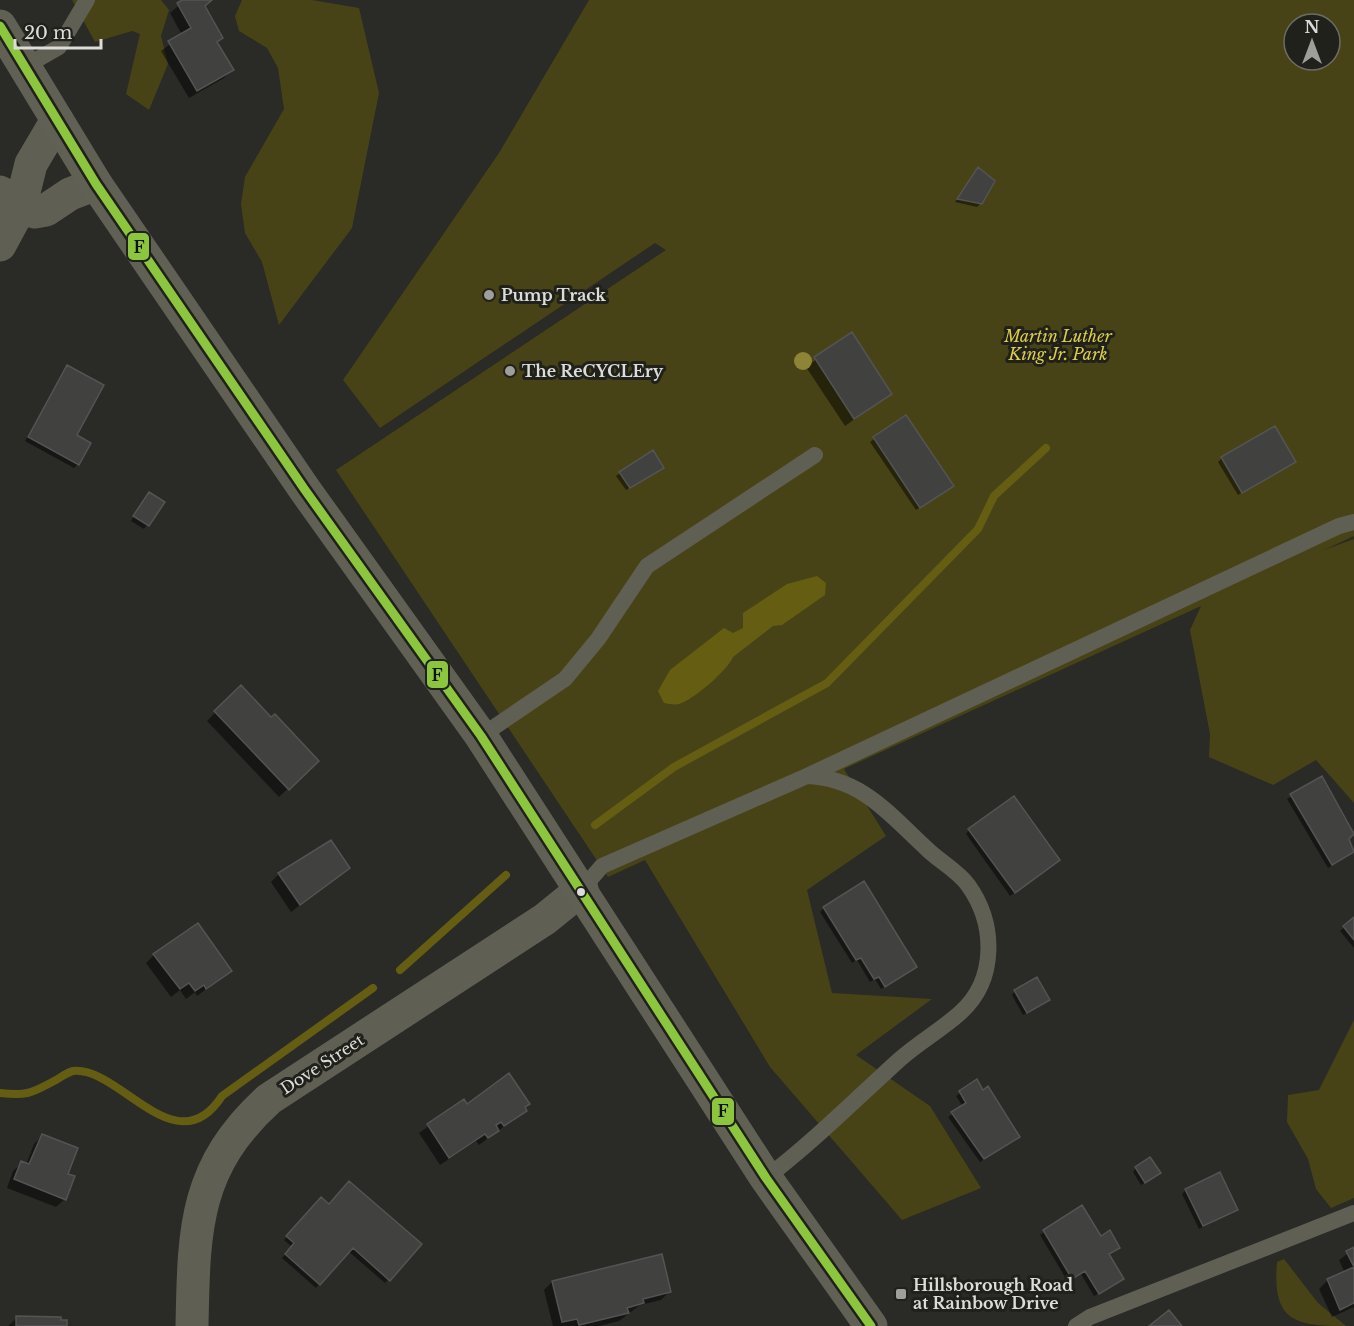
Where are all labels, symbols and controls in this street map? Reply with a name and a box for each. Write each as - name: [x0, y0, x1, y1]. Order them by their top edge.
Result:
- scale bar: [15, 12, 100, 50]
- north arrow: [1282, 12, 1342, 72]
- text: N: [1304, 17, 1320, 37]
- text: 20 m: [24, 22, 72, 44]
- line badge: F: [127, 232, 150, 261]
- text: F: [133, 237, 145, 257]
- place label: Pump Track: [501, 285, 606, 305]
- marker: Pump Track: [482, 288, 496, 302]
- park label: Martin Luther King Jr. Park: [1003, 326, 1112, 364]
- place label: The ReCYCLEry: [522, 361, 664, 381]
- marker: The ReCYCLEry: [503, 364, 517, 378]
- line badge: F: [426, 660, 449, 689]
- text: F: [431, 665, 443, 685]
- unlabelled marker: [575, 886, 587, 898]
- street label: Dove Street: [276, 1030, 368, 1098]
- line badge: F: [711, 1097, 735, 1126]
- text: F: [717, 1101, 729, 1121]
- place label: Hillsborough Road at Rainbow Drive: [913, 1275, 1073, 1313]
- marker: Hillsborough Road at Rainbow Drive: [894, 1287, 908, 1301]

